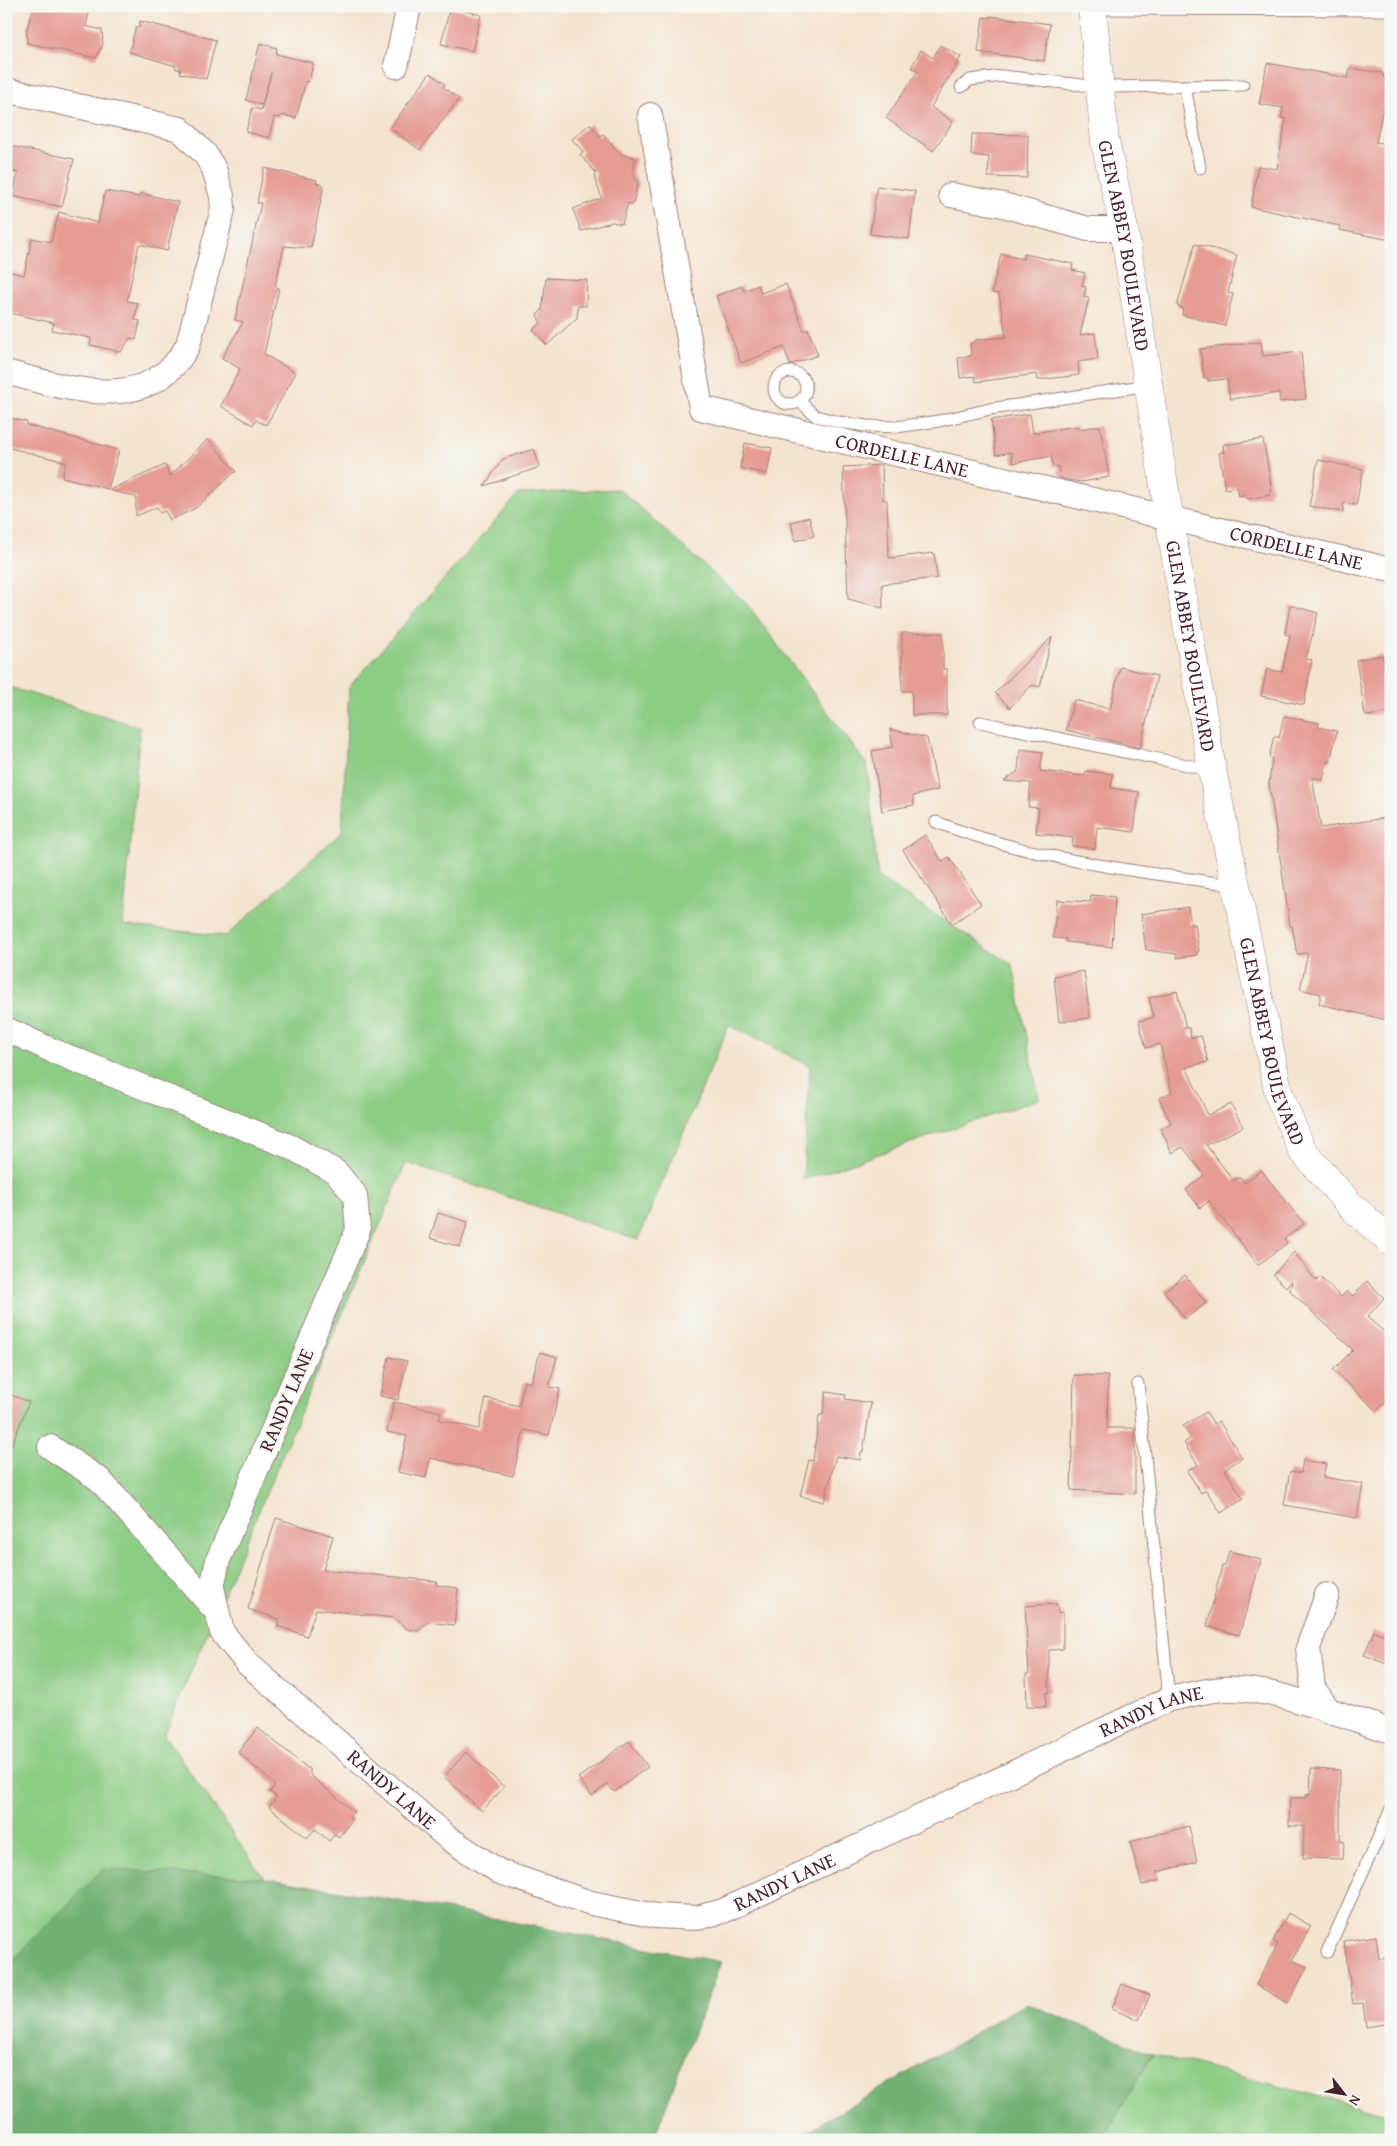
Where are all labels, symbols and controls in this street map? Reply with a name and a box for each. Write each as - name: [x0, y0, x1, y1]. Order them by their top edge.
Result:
- street label: GLEN ABBEY BOULEVARD: [1091, 137, 1158, 353]
- street label: CORDELLE LANE: [833, 425, 972, 484]
- street label: CORDELLE LANE: [1227, 518, 1366, 577]
- street label: GLEN ABBEY BOULEVARD: [1159, 538, 1224, 754]
- street label: GLEN ABBEY BOULEVARD: [1233, 935, 1313, 1150]
- street label: RANDY LANE: [251, 1344, 320, 1456]
- street label: RANDY LANE: [1094, 1677, 1205, 1744]
- street label: RANDY LANE: [341, 1742, 443, 1836]
- street label: RANDY LANE: [728, 1845, 840, 1918]
- north arrow: [1320, 2068, 1370, 2118]
- text: N: [1344, 2092, 1366, 2110]

